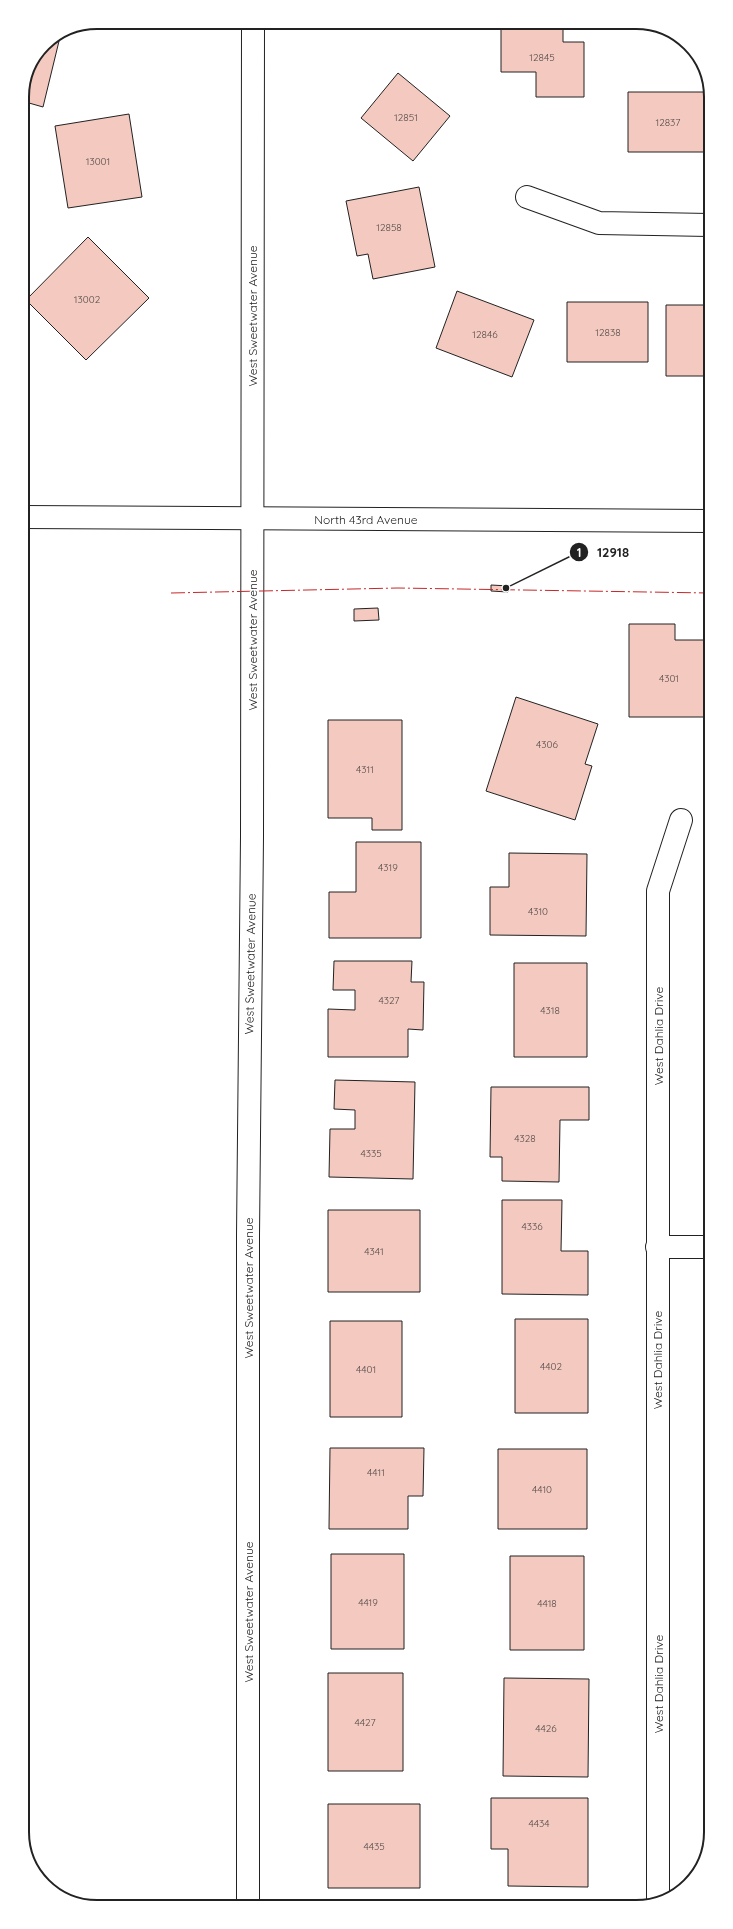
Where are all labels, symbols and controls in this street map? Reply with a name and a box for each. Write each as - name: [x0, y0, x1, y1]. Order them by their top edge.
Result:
- house number: 12845: [529, 51, 555, 64]
- house number: 12851: [394, 111, 418, 124]
- house number: 12837: [655, 116, 681, 129]
- house number: 13001: [86, 155, 110, 168]
- house number: 12858: [376, 221, 402, 234]
- street label: West Sweetwater Avenue: [245, 245, 260, 387]
- house number: 13002: [74, 293, 101, 306]
- house number: 12838: [595, 326, 621, 339]
- house number: 12846: [472, 328, 498, 341]
- street label: North 43rd Avenue: [314, 512, 418, 527]
- callout: 12918: [569, 540, 637, 565]
- text: 12918: [597, 544, 629, 560]
- text: 1: [577, 545, 581, 560]
- street label: West Sweetwater Avenue: [245, 569, 260, 711]
- house number: 4301: [659, 672, 679, 685]
- house number: 4306: [536, 738, 559, 751]
- house number: 4311: [356, 763, 374, 776]
- house number: 4319: [378, 861, 398, 874]
- street label: West Sweetwater Avenue: [241, 893, 259, 1035]
- house number: 4310: [528, 905, 548, 918]
- street label: West Dahlia Drive: [651, 986, 666, 1085]
- house number: 4327: [379, 994, 400, 1007]
- house number: 4318: [540, 1004, 560, 1017]
- house number: 4328: [514, 1132, 536, 1145]
- house number: 4335: [360, 1147, 382, 1160]
- street label: West Sweetwater Avenue: [241, 1217, 256, 1359]
- house number: 4336: [521, 1220, 543, 1233]
- house number: 4341: [364, 1245, 384, 1258]
- street label: West Dahlia Drive: [650, 1310, 665, 1409]
- house number: 4402: [540, 1360, 562, 1373]
- house number: 4401: [356, 1363, 376, 1376]
- house number: 4411: [367, 1466, 385, 1479]
- house number: 4410: [532, 1483, 552, 1496]
- street label: West Sweetwater Avenue: [241, 1541, 256, 1683]
- house number: 4419: [358, 1596, 378, 1609]
- house number: 4418: [537, 1597, 557, 1610]
- street label: West Dahlia Drive: [651, 1634, 666, 1733]
- house number: 4427: [354, 1716, 376, 1729]
- house number: 4426: [535, 1722, 557, 1735]
- house number: 4434: [528, 1817, 550, 1830]
- house number: 4435: [363, 1840, 385, 1853]

